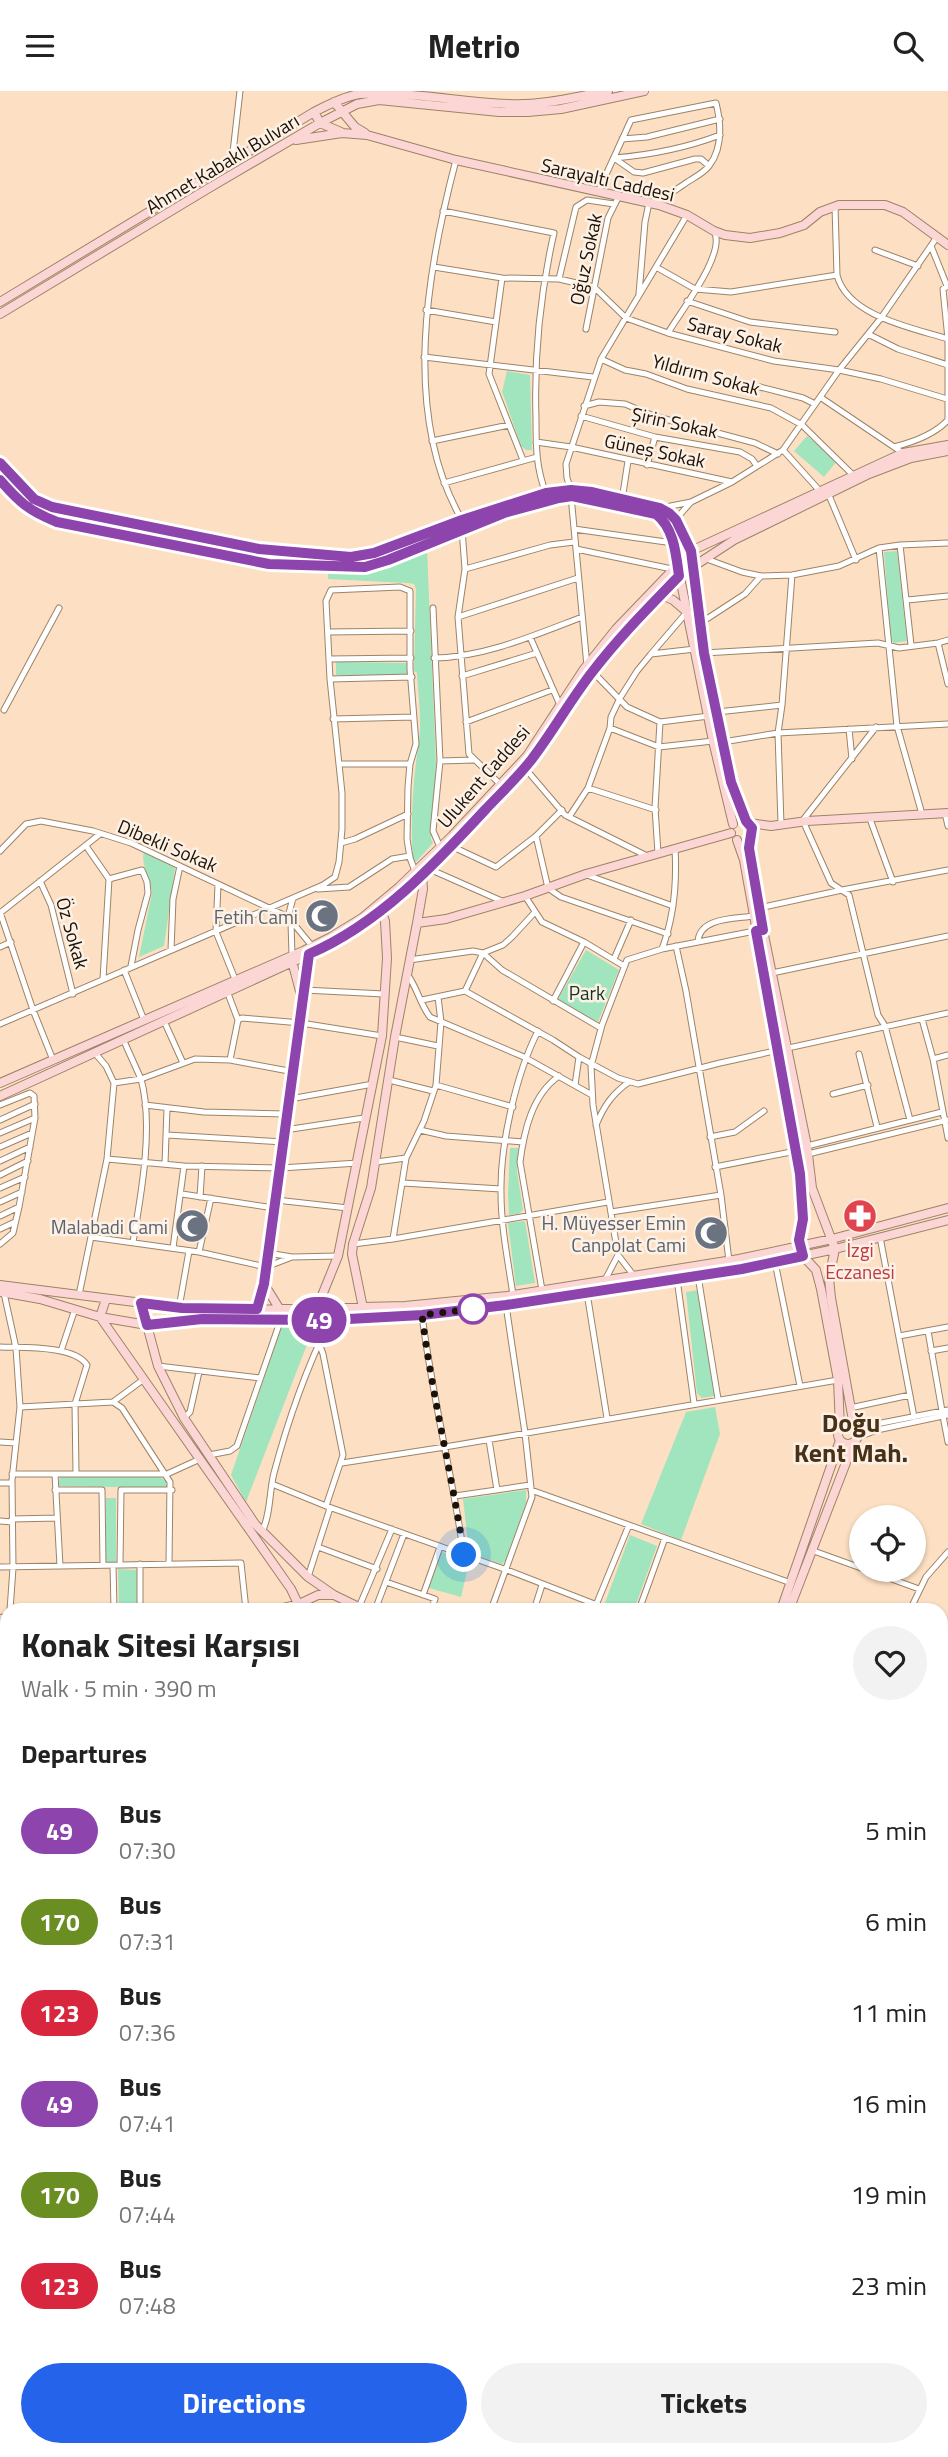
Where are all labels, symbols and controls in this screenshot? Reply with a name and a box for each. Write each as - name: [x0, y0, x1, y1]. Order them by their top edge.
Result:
- text: Metrio: [428, 22, 520, 70]
- icon: menu: [21, 27, 59, 65]
- icon: search: [889, 27, 927, 65]
- street label: Ahmet Kabaklı Bulvarı: [140, 106, 304, 220]
- street label: Sarayaltı Caddesi: [538, 150, 678, 208]
- street label: Oğuz Sokak: [561, 210, 609, 308]
- street label: Saray Sokak: [684, 308, 786, 360]
- street label: Yıldırım Sokak: [649, 346, 763, 402]
- street label: Şirin Sokak: [629, 399, 721, 445]
- street label: Güneş Sokak: [602, 425, 708, 475]
- street label: Ulukent Caddesi: [430, 718, 536, 834]
- street label: Dibekli Sokak: [114, 811, 222, 879]
- street label: Öz Sokak: [49, 894, 97, 972]
- mosque icon: Fetih Cami: [303, 897, 341, 935]
- place label: Fetih Cami: [214, 902, 298, 931]
- park label: Park: [569, 978, 605, 1007]
- pharmacy icon: İzgi Eczanesi: [841, 1197, 879, 1235]
- mosque icon: Malabadi Cami: [173, 1207, 211, 1245]
- place label: H. Müyesser Emin Canpolat Cami: [541, 1208, 686, 1259]
- place label: Malabadi Cami: [51, 1212, 168, 1241]
- mosque icon: H. Müyesser Emin Canpolat Cami: [692, 1214, 730, 1252]
- place label: İzgi Eczanesi: [825, 1235, 895, 1286]
- unlabelled marker: [458, 1294, 488, 1324]
- line badge: 49: [288, 1297, 350, 1343]
- text: 49: [306, 1302, 332, 1338]
- district label: Doğu Kent Mah.: [794, 1403, 908, 1472]
- map controls: [849, 1505, 926, 1582]
- button: locate: [849, 1505, 926, 1582]
- your location: [446, 1537, 481, 1572]
- text: Konak Sitesi Karşısı: [21, 1620, 300, 1670]
- button: heart: [853, 1626, 927, 1700]
- text: Walk · 5 min · 390 m: [21, 1671, 217, 1706]
- text: Departures: [21, 1734, 147, 1773]
- text: Bus: [119, 1794, 161, 1833]
- text: 5 min: [865, 1811, 927, 1850]
- text: 49: [46, 1813, 73, 1849]
- text: 07:30: [119, 1833, 176, 1868]
- text: Bus: [119, 1885, 161, 1924]
- text: 6 min: [865, 1902, 927, 1941]
- text: 170: [39, 1904, 80, 1940]
- text: 07:31: [119, 1924, 176, 1959]
- text: Bus: [119, 1976, 161, 2015]
- text: 11 min: [851, 1993, 927, 2032]
- text: 123: [39, 1995, 80, 2031]
- text: 07:36: [119, 2015, 176, 2050]
- text: Bus: [119, 2067, 161, 2106]
- text: 16 min: [851, 2084, 927, 2123]
- text: 49: [46, 2086, 73, 2122]
- text: 07:41: [119, 2106, 176, 2141]
- text: Bus: [119, 2158, 161, 2197]
- text: 19 min: [851, 2175, 927, 2214]
- text: 170: [39, 2177, 80, 2213]
- text: 07:44: [119, 2197, 176, 2232]
- text: Bus: [119, 2249, 161, 2288]
- text: 23 min: [851, 2266, 927, 2305]
- text: 123: [39, 2268, 80, 2304]
- text: 07:48: [119, 2288, 176, 2323]
- button: Directions: [21, 2363, 467, 2443]
- button: Tickets: [481, 2363, 927, 2443]

